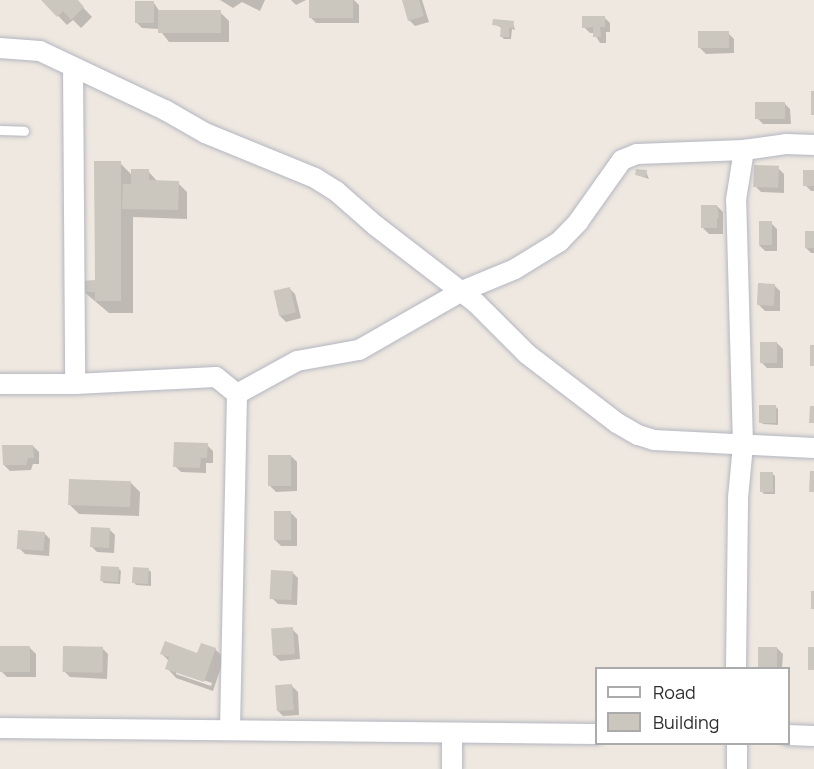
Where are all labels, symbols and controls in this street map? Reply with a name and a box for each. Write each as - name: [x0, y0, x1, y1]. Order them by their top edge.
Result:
- legend: [595, 667, 790, 745]
- text: Road: [653, 680, 696, 704]
- text: Building: [653, 710, 719, 734]

